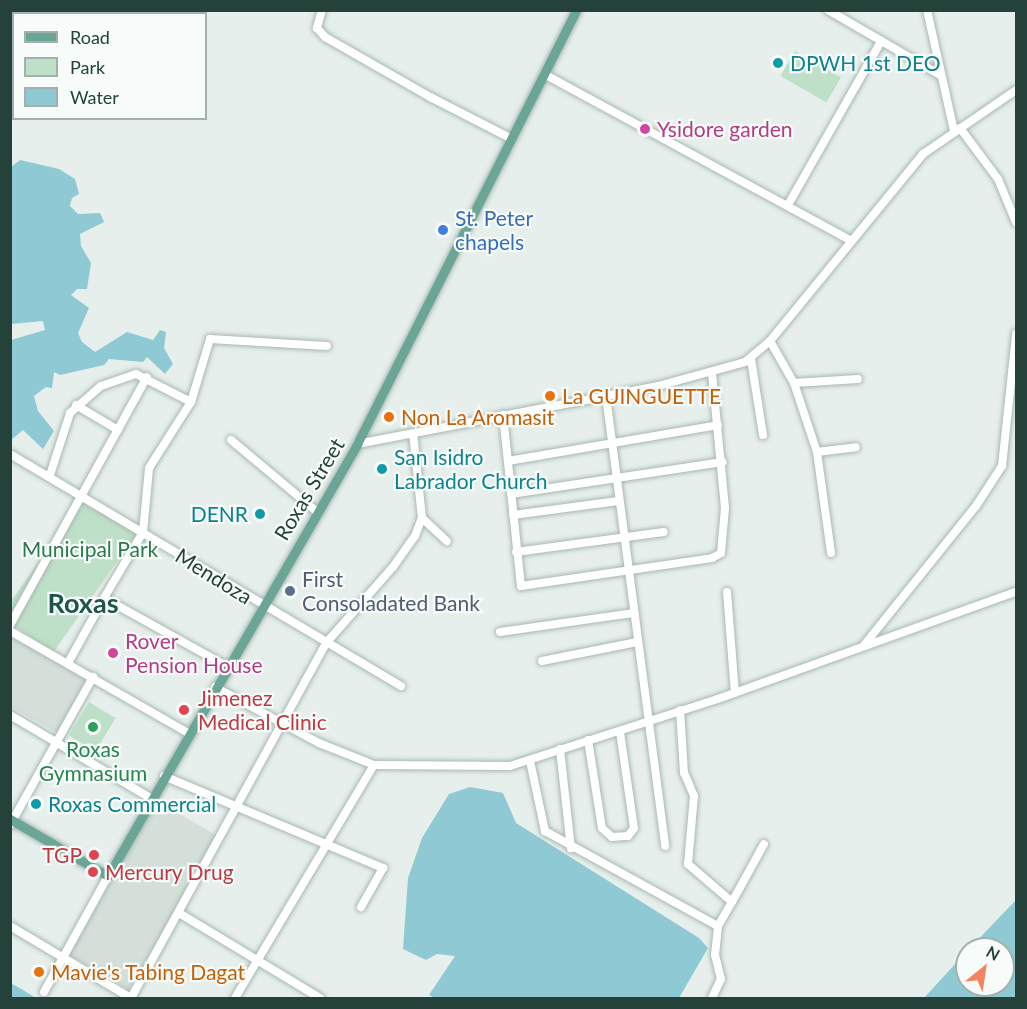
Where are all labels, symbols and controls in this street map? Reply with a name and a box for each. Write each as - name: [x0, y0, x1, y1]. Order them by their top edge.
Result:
- legend: [12, 12, 207, 120]
- text: Road: [70, 26, 110, 48]
- place label: DPWH 1st DEO: [790, 50, 940, 76]
- text: Park: [70, 56, 105, 78]
- marker: DPWH 1st DEO: [771, 56, 785, 70]
- text: Water: [70, 86, 119, 108]
- place label: Ysidore garden: [657, 116, 793, 142]
- marker: Ysidore garden: [638, 122, 652, 136]
- place label: St. Peter chapels: [455, 205, 533, 255]
- marker: St. Peter chapels: [436, 223, 450, 237]
- place label: La GUINGUETTE: [562, 383, 721, 409]
- marker: La GUINGUETTE: [543, 389, 557, 403]
- place label: Non La Aromasit: [401, 404, 555, 430]
- marker: Non La Aromasit: [382, 410, 396, 424]
- street label: Roxas Street: [269, 433, 349, 545]
- place label: San Isidro Labrador Church: [394, 444, 548, 494]
- marker: San Isidro Labrador Church: [375, 462, 389, 476]
- place label: DENR: [191, 501, 248, 527]
- marker: DENR: [253, 507, 267, 521]
- park label: Municipal Park: [22, 536, 158, 562]
- street label: Mendoza: [171, 543, 257, 609]
- place label: First Consoladated Bank: [302, 566, 480, 616]
- marker: First Consoladated Bank: [283, 584, 297, 598]
- district label: Roxas: [47, 587, 119, 619]
- place label: Rover Pension House: [125, 628, 262, 678]
- marker: Rover Pension House: [106, 646, 120, 660]
- place label: Jimenez Medical Clinic: [198, 685, 327, 735]
- marker: Jimenez Medical Clinic: [175, 701, 193, 719]
- marker: Roxas Gymnasium: [86, 720, 100, 734]
- place label: Roxas Gymnasium: [39, 736, 147, 786]
- place label: Roxas Commercial: [48, 791, 216, 817]
- marker: Roxas Commercial: [29, 797, 43, 811]
- place label: TGP: [42, 842, 82, 868]
- marker: TGP: [87, 848, 101, 862]
- place label: Mercury Drug: [105, 859, 234, 885]
- marker: Mercury Drug: [86, 865, 100, 879]
- north arrow: [955, 937, 1015, 997]
- text: N: [983, 941, 1003, 964]
- place label: Mavie's Tabing Dagat: [51, 959, 246, 985]
- marker: Mavie's Tabing Dagat: [32, 965, 46, 979]

